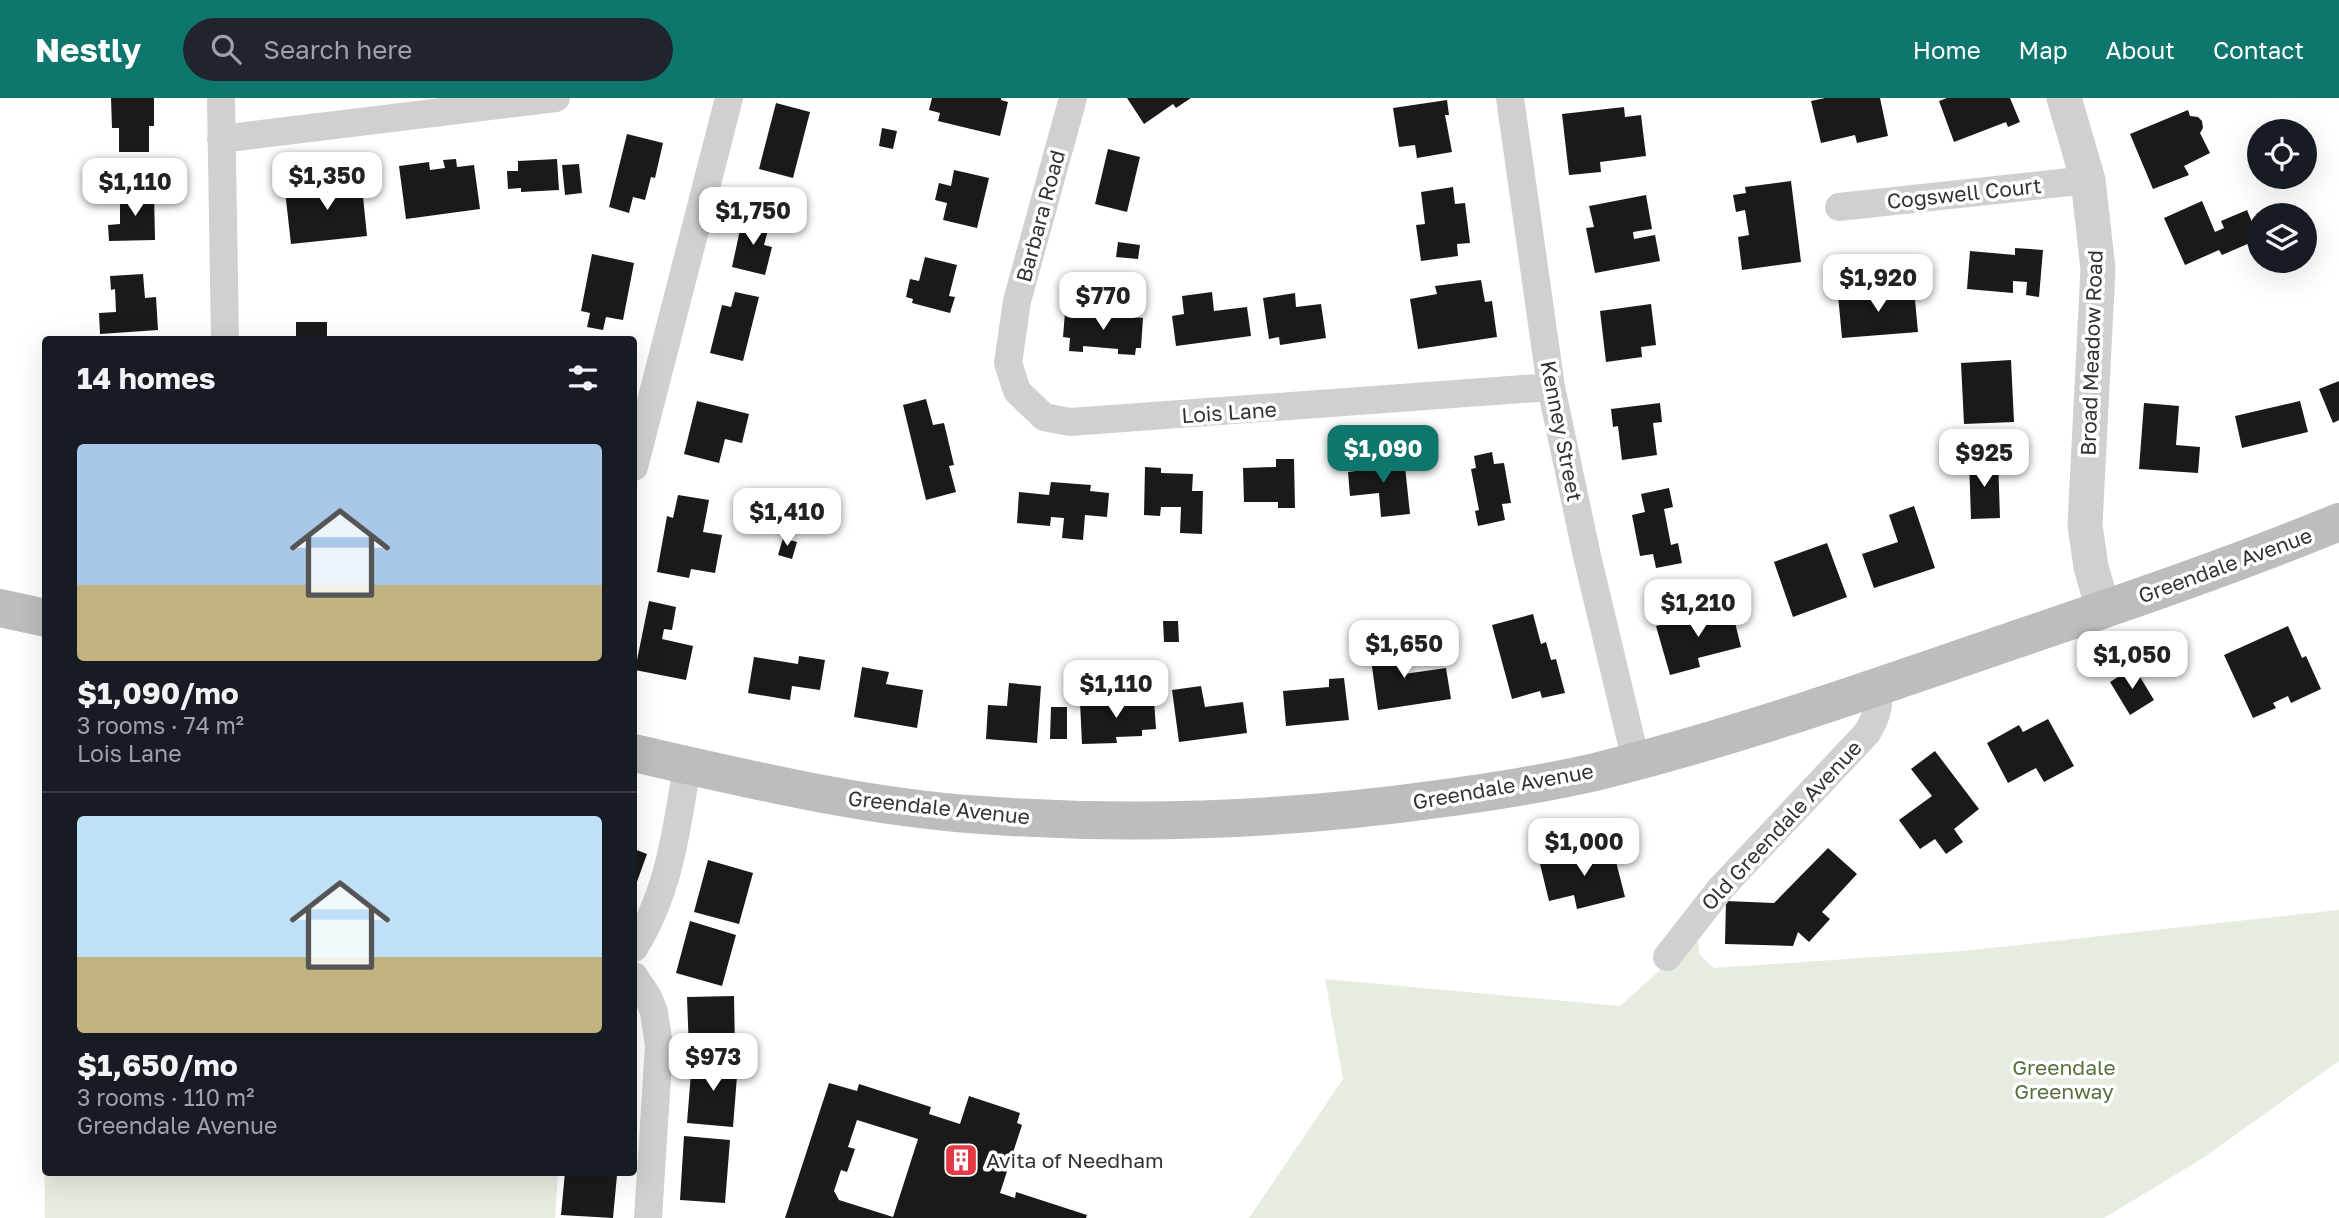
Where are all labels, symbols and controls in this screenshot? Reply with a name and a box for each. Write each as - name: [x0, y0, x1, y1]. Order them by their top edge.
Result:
- search box: [183, 18, 673, 81]
- text: Nestly: [35, 30, 141, 69]
- icon: search: [207, 30, 245, 68]
- text: Search here: [263, 34, 412, 65]
- text: Home: [1913, 35, 1981, 64]
- text: Map: [2019, 35, 2068, 64]
- text: About: [2106, 35, 2175, 64]
- text: Contact: [2213, 35, 2304, 64]
- map controls: [2247, 119, 2317, 273]
- button: locate: [2247, 119, 2317, 189]
- street label: Barbara Road: [1010, 147, 1070, 285]
- pin: $1,350: [270, 152, 384, 212]
- pin: $1,110: [78, 158, 192, 218]
- text: $1,350: [288, 161, 366, 189]
- text: $1,110: [98, 167, 172, 195]
- street label: Cogswell Court: [1885, 172, 2043, 214]
- pin: $1,750: [696, 188, 810, 247]
- text: $1,750: [715, 196, 791, 224]
- button: layers: [2247, 203, 2317, 273]
- street label: Broad Meadow Road: [2074, 250, 2108, 456]
- pin: $1,920: [1821, 254, 1935, 314]
- text: $1,920: [1839, 263, 1917, 291]
- pin: $770: [1062, 272, 1144, 332]
- text: $770: [1075, 281, 1131, 309]
- street label: Kenney Street: [1536, 358, 1588, 504]
- icon: filters: [564, 359, 602, 397]
- text: 14 homes: [77, 360, 216, 396]
- street label: Lois Lane: [1180, 396, 1278, 428]
- pin: $1,090: [1326, 426, 1440, 485]
- pin: $925: [1943, 430, 2025, 489]
- text: $1,090: [1343, 434, 1423, 462]
- text: $925: [1955, 438, 2013, 466]
- pin: $1,410: [730, 489, 844, 548]
- icon: home: [277, 490, 403, 616]
- text: $1,410: [749, 497, 825, 525]
- street label: Greendale Avenue: [2135, 522, 2315, 608]
- pin: $1,210: [1641, 580, 1755, 639]
- text: $1,210: [1660, 588, 1736, 616]
- pin: $1,650: [1347, 620, 1461, 680]
- text: $1,650: [1365, 629, 1443, 657]
- pin: $1,050: [2075, 632, 2189, 691]
- text: $1,050: [2093, 640, 2171, 668]
- pin: $1,110: [1059, 660, 1173, 720]
- text: $1,110: [1079, 669, 1153, 697]
- text: $1,090/mo: [77, 675, 239, 711]
- text: 3 rooms · 74 m²: [77, 711, 244, 739]
- street label: Old Greendale Avenue: [1695, 735, 1867, 915]
- text: Lois Lane: [77, 739, 182, 767]
- street label: Greendale Avenue: [1411, 757, 1595, 815]
- street label: Greendale Avenue: [847, 785, 1031, 829]
- pin: $1,000: [1527, 818, 1641, 878]
- text: $1,000: [1544, 827, 1624, 855]
- icon: home: [277, 862, 403, 988]
- pin: $973: [672, 1034, 754, 1093]
- text: $973: [685, 1042, 741, 1070]
- text: $1,650/mo: [77, 1047, 238, 1083]
- park label: Greendale Greenway: [2012, 1054, 2116, 1104]
- text: 3 rooms · 110 m²: [77, 1083, 254, 1111]
- text: Greendale Avenue: [77, 1111, 277, 1139]
- building icon: Avita of Needham: [942, 1141, 980, 1179]
- place label: Avita of Needham: [986, 1147, 1164, 1173]

